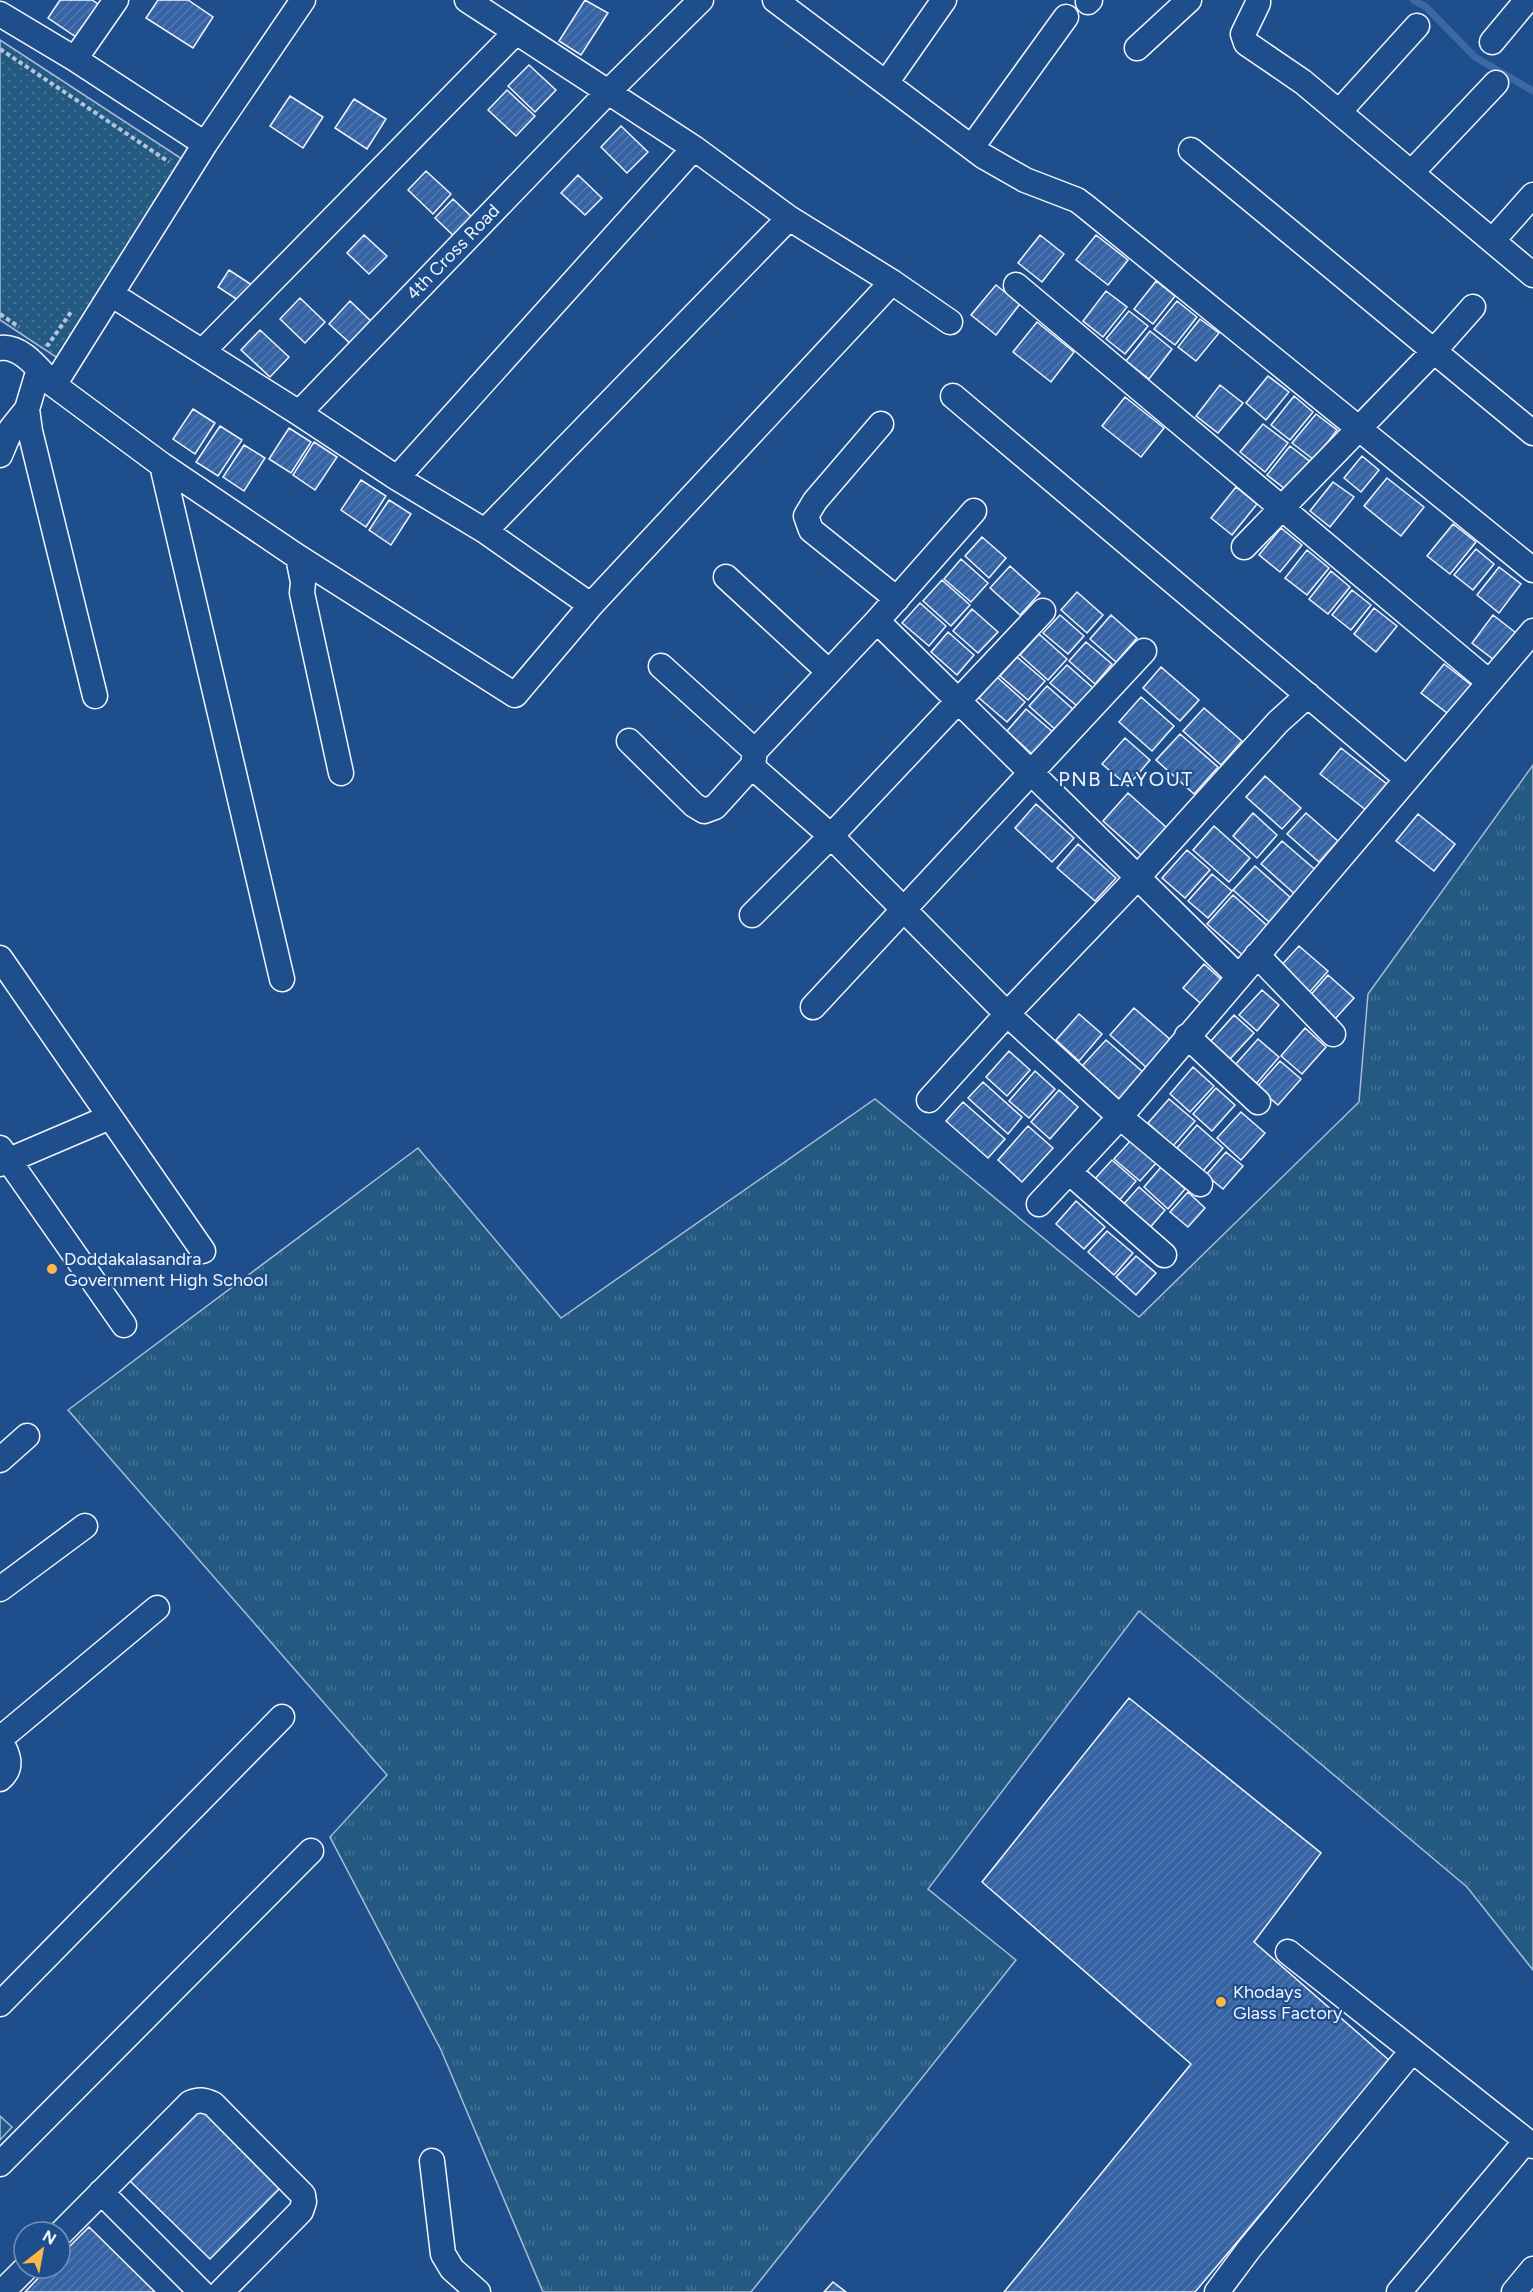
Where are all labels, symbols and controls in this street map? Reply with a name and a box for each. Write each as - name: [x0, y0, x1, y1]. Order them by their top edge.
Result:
- street label: 4th Cross Road: [402, 200, 504, 304]
- district label: PNB LAYOUT: [1058, 767, 1194, 791]
- place label: Doddakalasandra Government High School: [64, 1248, 268, 1291]
- marker: Doddakalasandra Government High School: [45, 1262, 59, 1276]
- place label: Khodays Glass Factory: [1233, 1981, 1343, 2024]
- marker: Khodays Glass Factory: [1214, 1995, 1228, 2009]
- north arrow: [12, 2220, 72, 2280]
- text: N: [39, 2226, 60, 2249]

